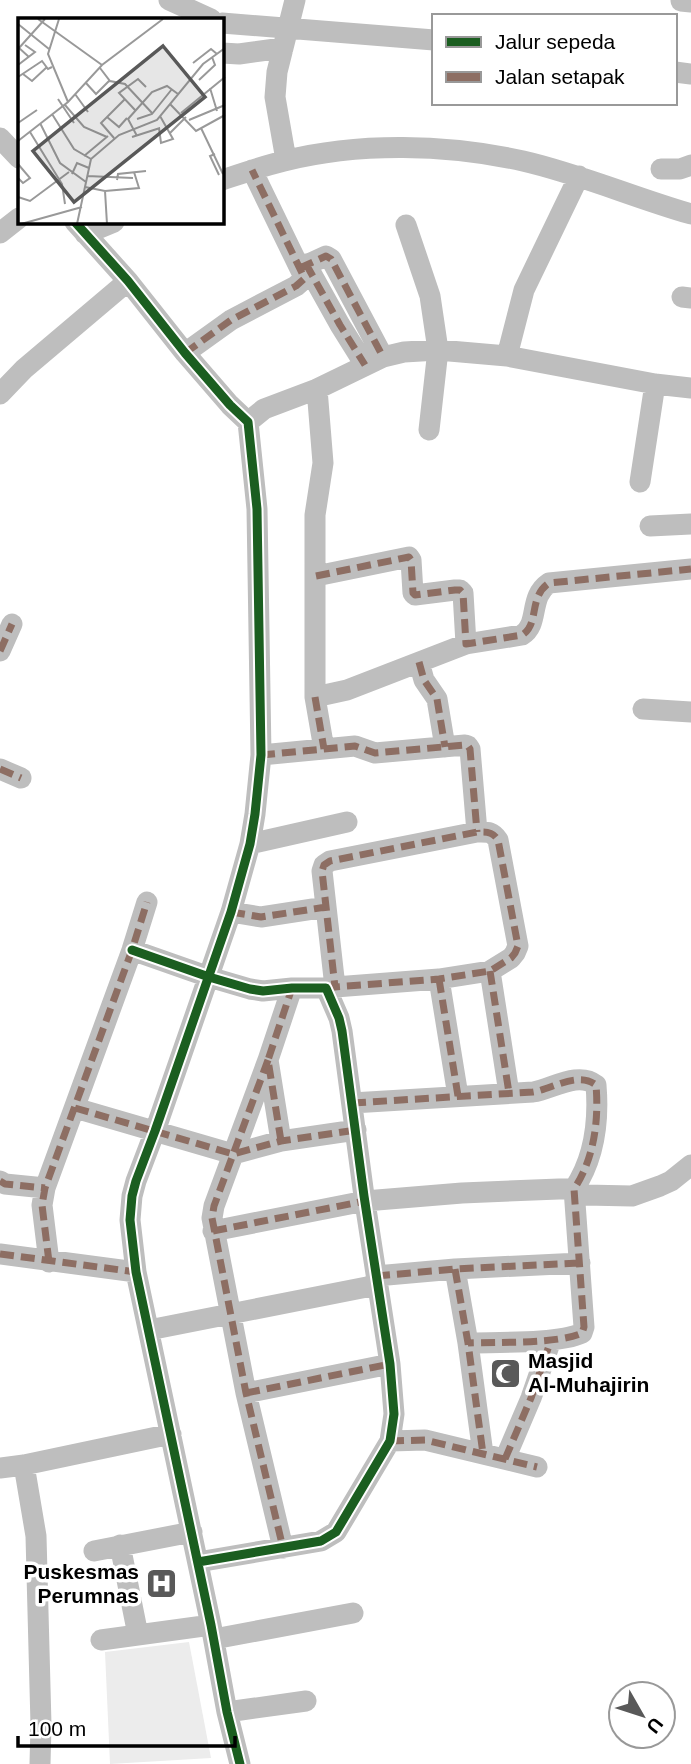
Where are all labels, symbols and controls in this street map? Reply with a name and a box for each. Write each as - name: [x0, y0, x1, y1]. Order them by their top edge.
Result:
- legend: [432, 14, 677, 105]
- inset map: [18, 18, 224, 224]
- text: Jalur sepeda: [495, 30, 616, 53]
- text: Jalan setapak: [495, 65, 625, 88]
- place label: Masjid Al-Muhajirin: [528, 1349, 649, 1396]
- mosque icon: Masjid Al-Muhajirin: [488, 1356, 522, 1390]
- place label: Puskesmas Perumnas: [23, 1560, 139, 1607]
- hospital icon: Puskesmas Perumnas: [145, 1567, 179, 1601]
- north arrow: [607, 1680, 677, 1750]
- scale bar: [18, 1704, 234, 1748]
- text: U: [642, 1713, 667, 1737]
- text: 100 m: [28, 1717, 86, 1740]

